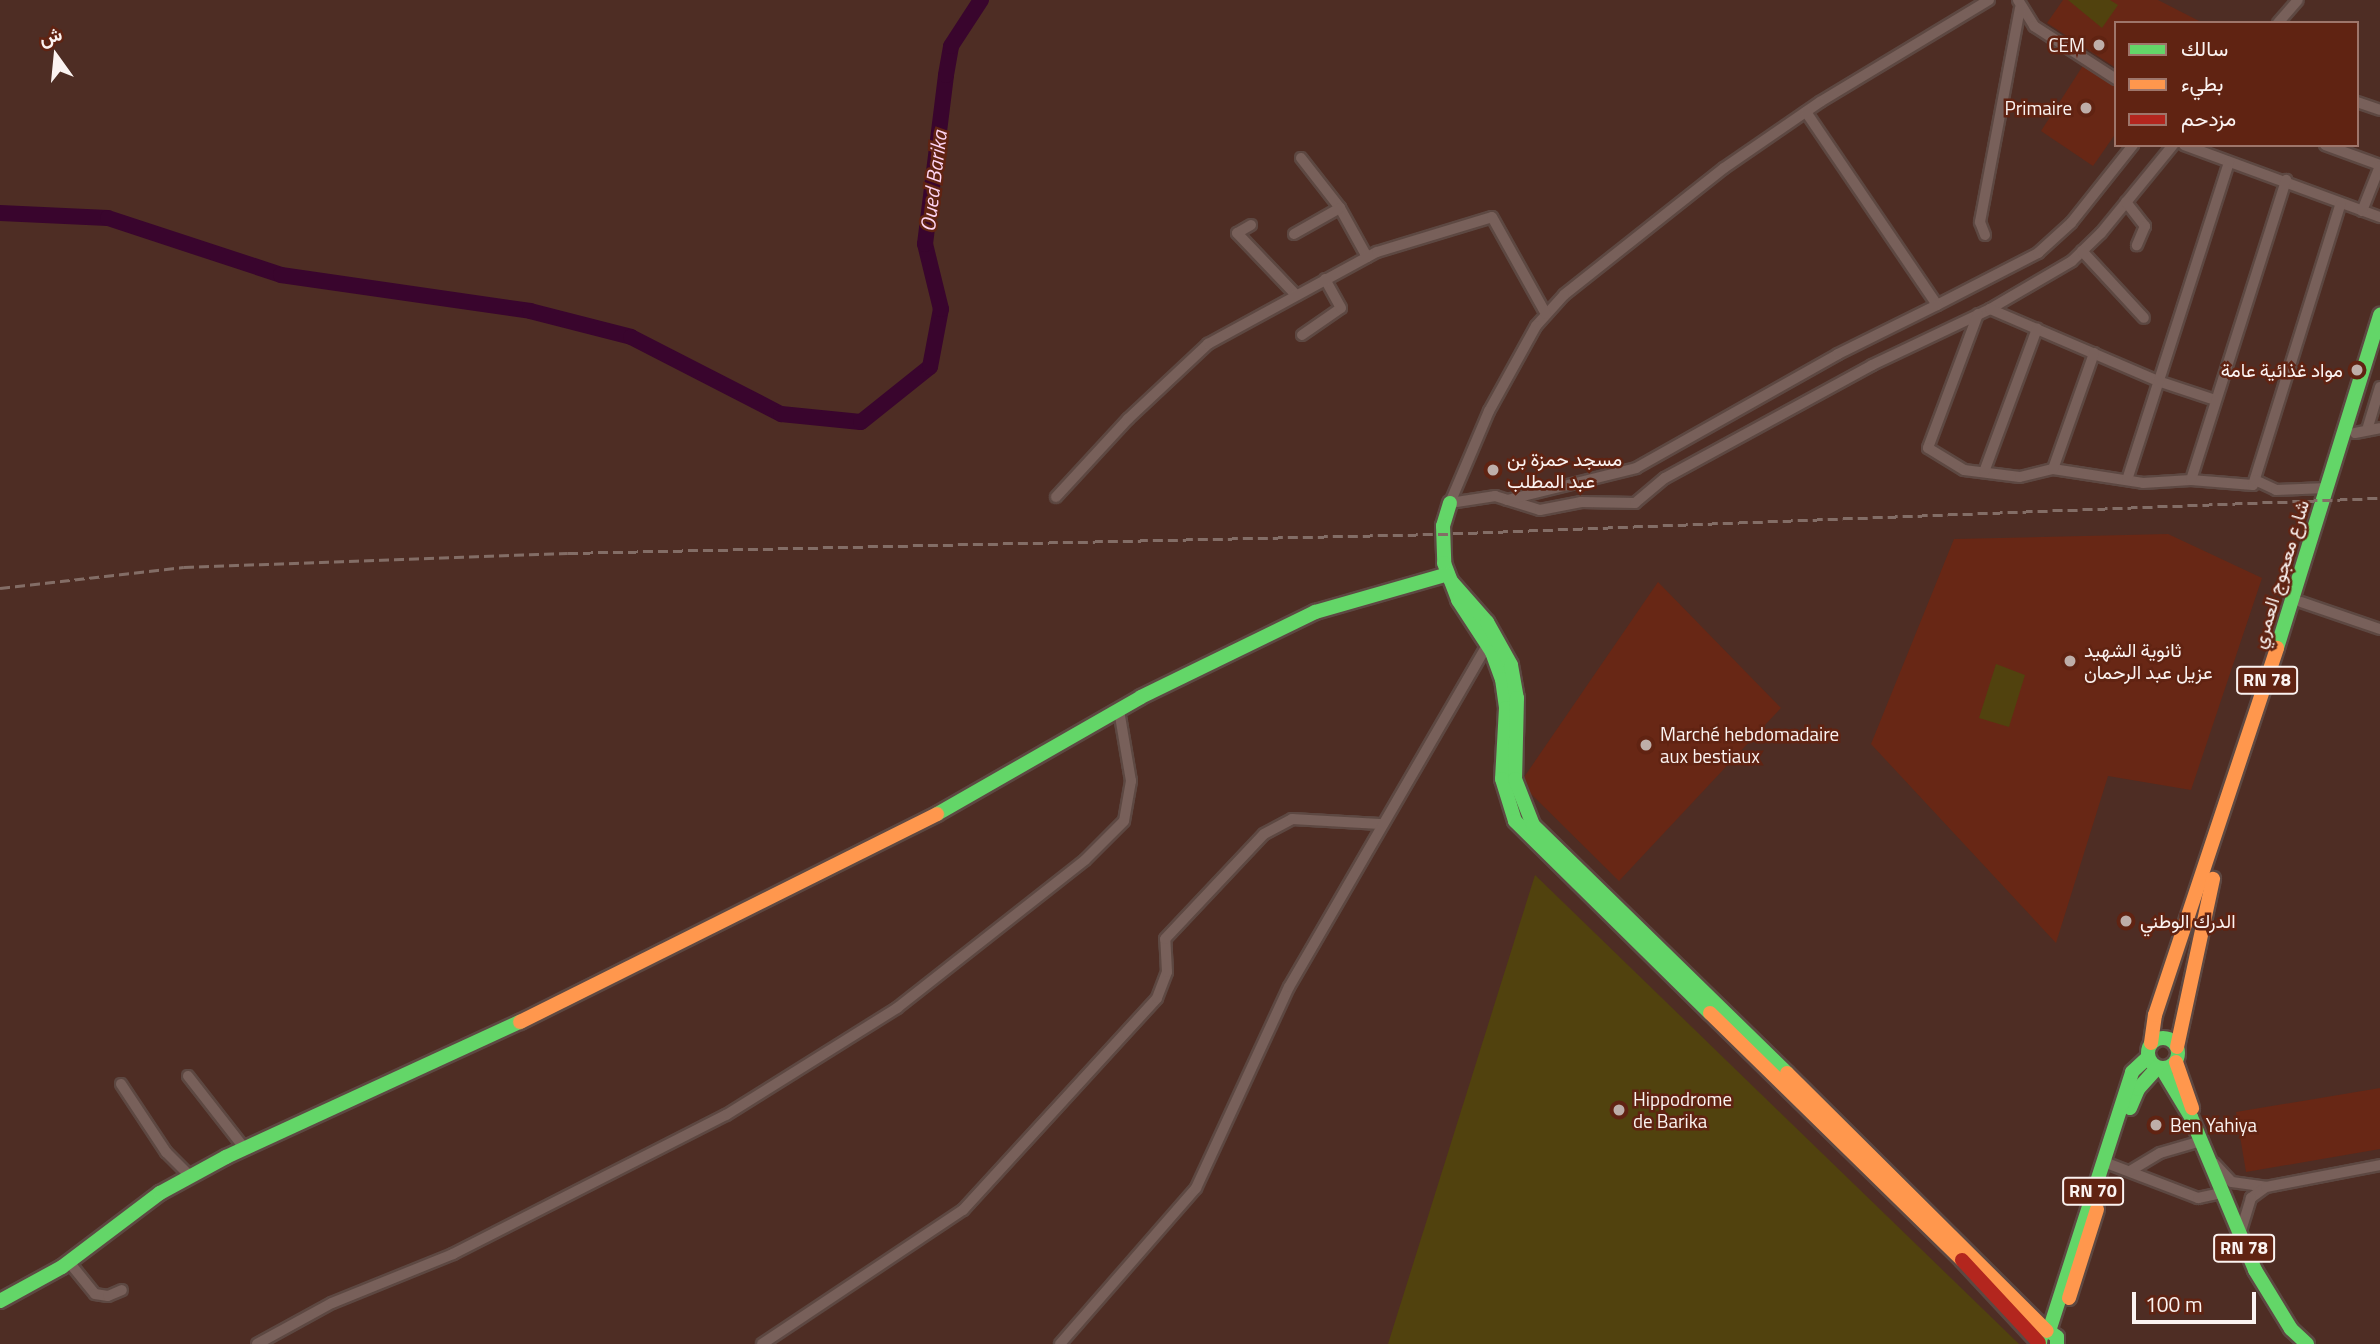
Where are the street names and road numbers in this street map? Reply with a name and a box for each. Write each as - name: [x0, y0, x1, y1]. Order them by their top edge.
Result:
- street label: شارع معجوج العمري: [2247, 497, 2313, 651]
- road number: RN 78: [2236, 666, 2298, 694]
- road number: RN 70: [2062, 1176, 2124, 1206]
- road number: RN 78: [2212, 1233, 2276, 1262]

